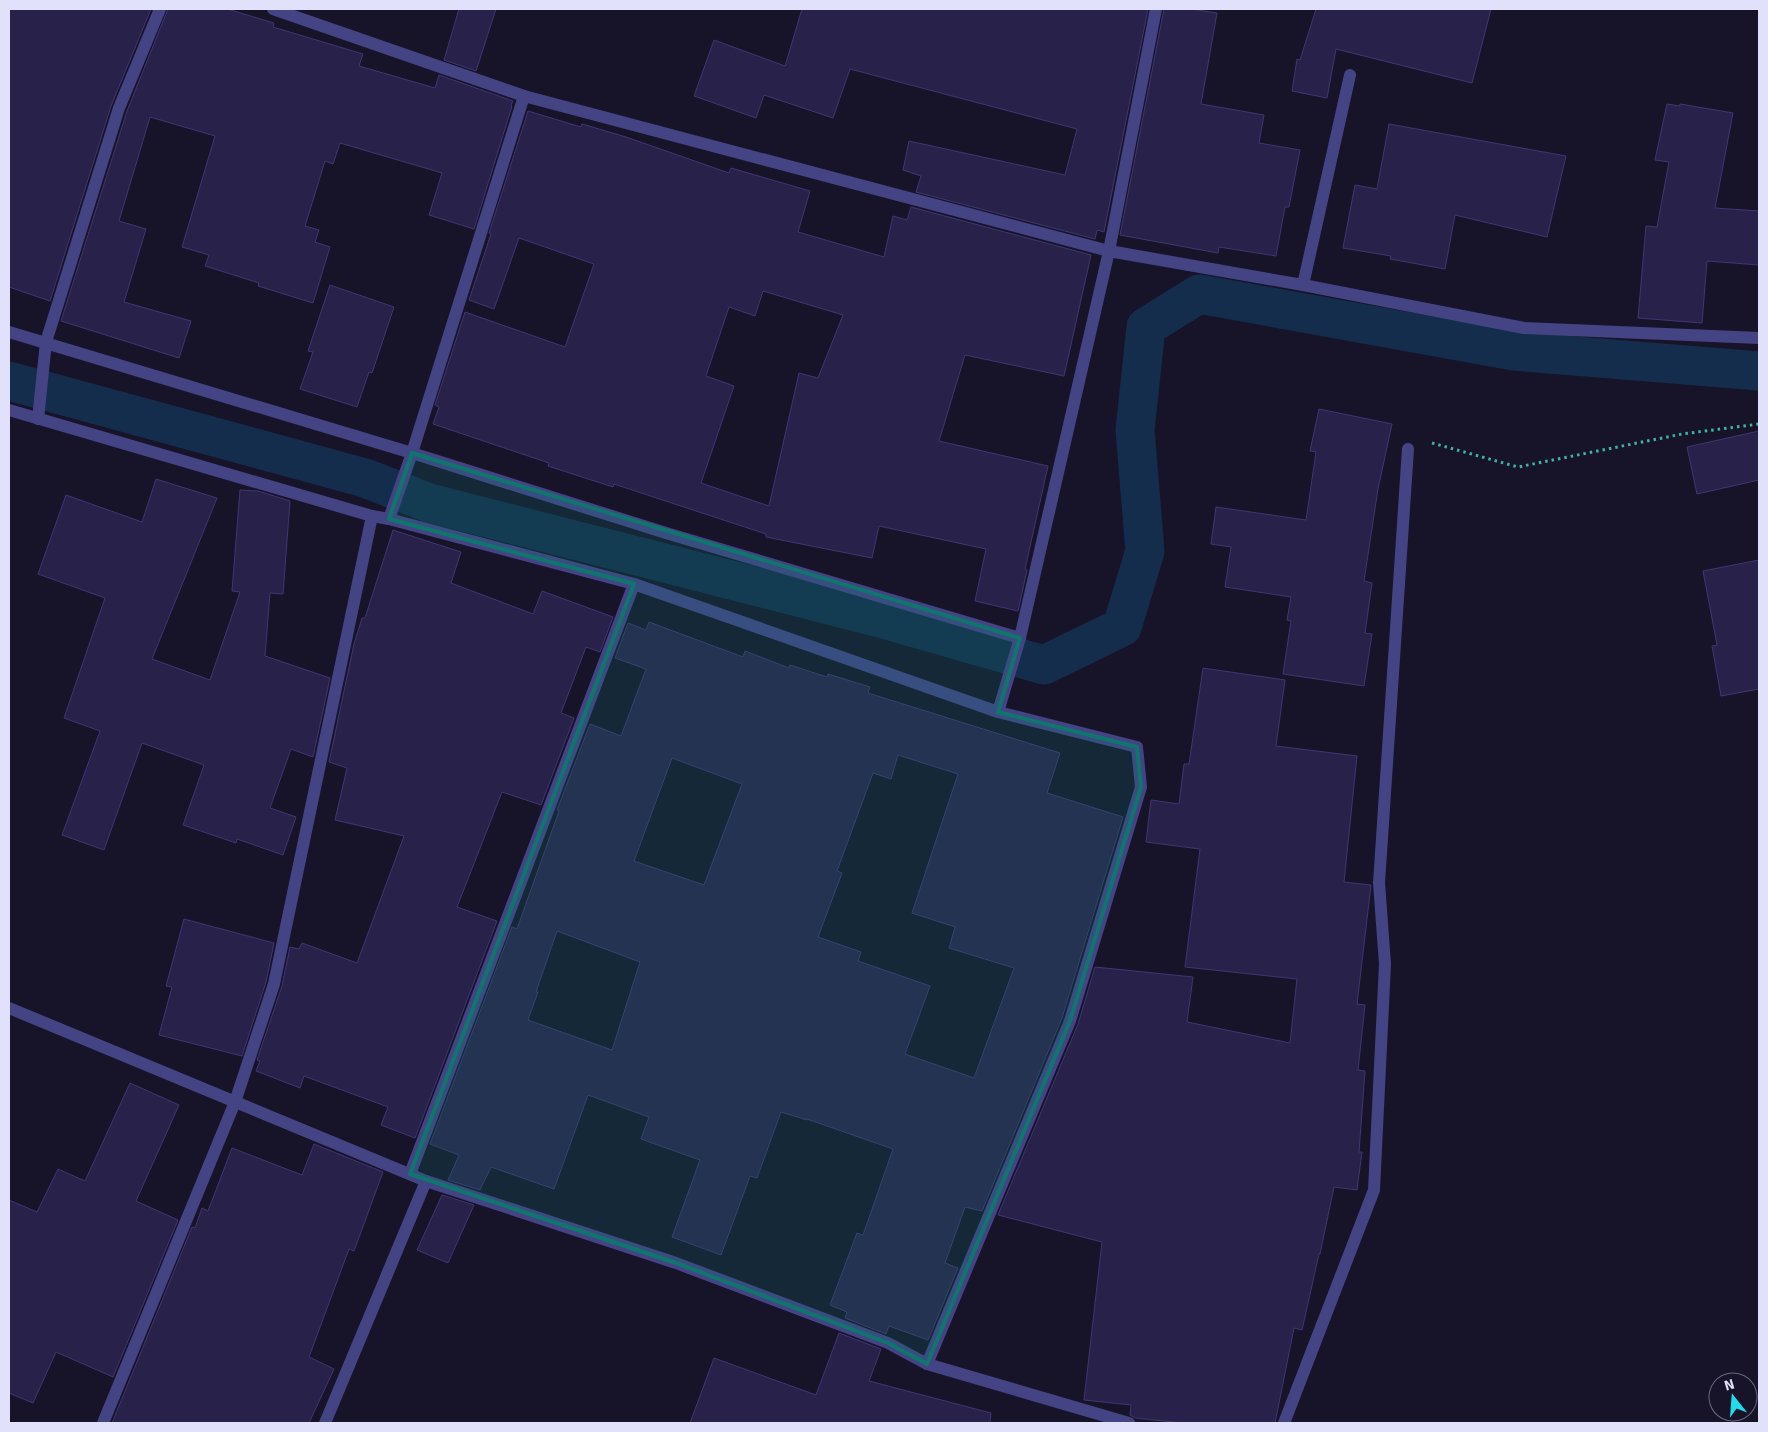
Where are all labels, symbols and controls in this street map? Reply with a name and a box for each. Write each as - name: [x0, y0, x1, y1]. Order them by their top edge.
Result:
- north arrow: [1708, 1372, 1758, 1422]
- text: N: [1722, 1375, 1736, 1395]

